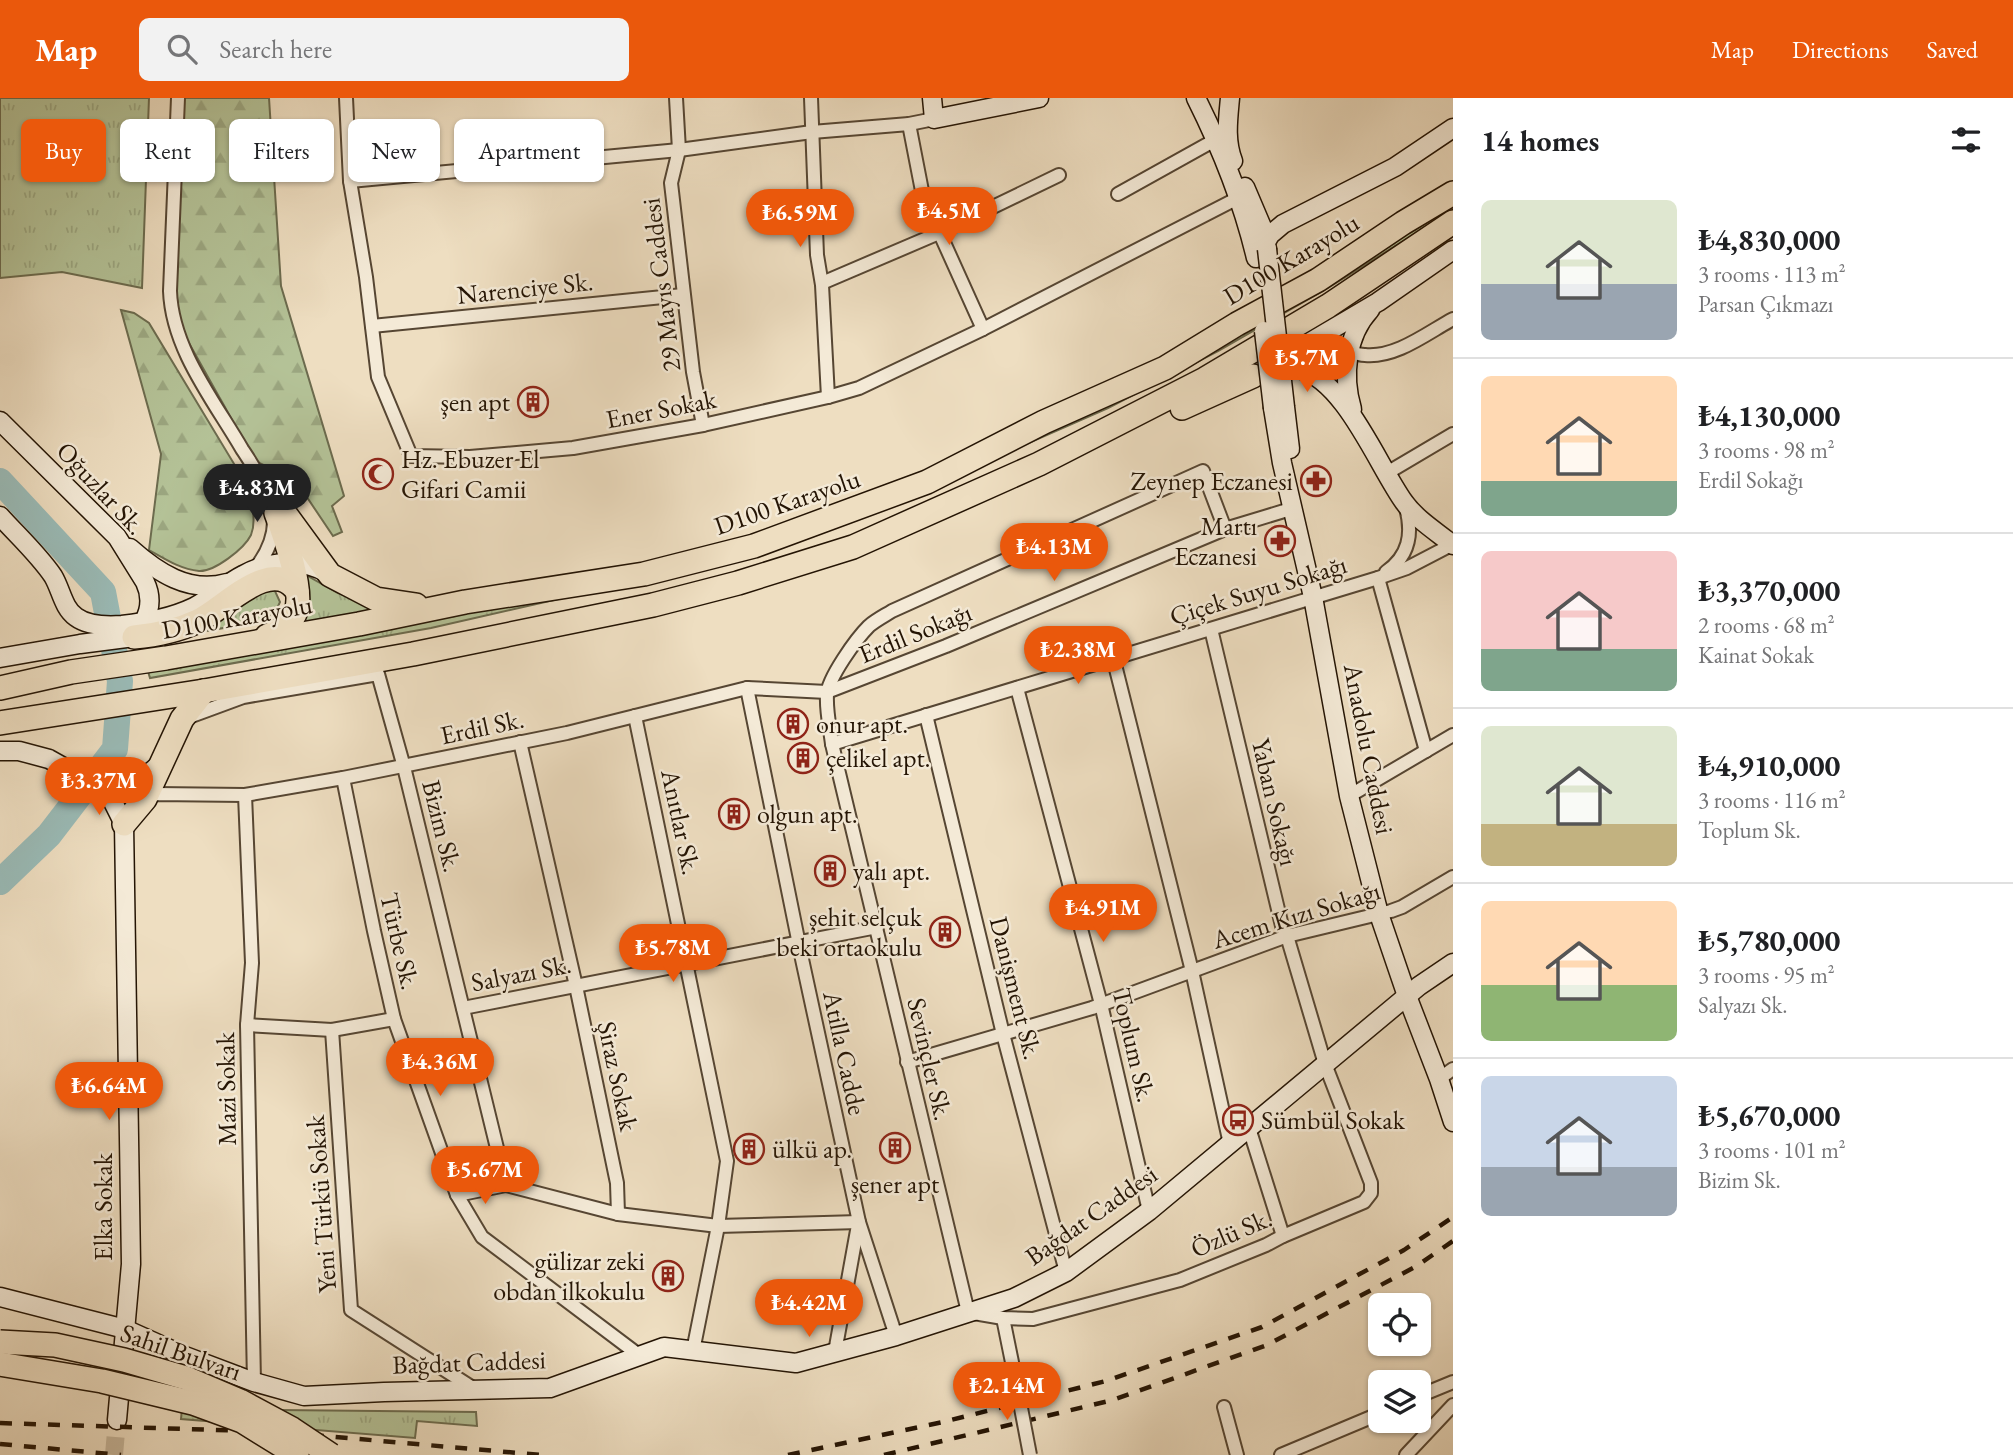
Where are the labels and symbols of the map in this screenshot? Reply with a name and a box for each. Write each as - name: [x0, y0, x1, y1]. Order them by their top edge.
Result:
- pin: ₺4.5M: [900, 188, 998, 247]
- pin: ₺6.59M: [743, 190, 857, 249]
- street label: 29 Mayıs Caddesi: [633, 196, 689, 374]
- street label: D100 Karayolu: [1217, 205, 1365, 313]
- street label: Narenciye Sk.: [455, 264, 595, 312]
- pin: ₺5.7M: [1258, 334, 1356, 394]
- street label: Ener Sokak: [603, 381, 720, 436]
- place label: şen apt: [441, 385, 510, 419]
- building icon: şen apt: [516, 385, 550, 419]
- street label: Oğuzlar Sk.: [49, 434, 153, 542]
- place label: Hz. Ebuzer El Gifari Camii: [401, 442, 540, 506]
- mosque icon: Hz. Ebuzer El Gifari Camii: [361, 457, 395, 491]
- street label: D100 Karayolu: [709, 461, 865, 543]
- pin: ₺4.83M: [200, 464, 314, 524]
- place label: Zeynep Eczanesi: [1130, 464, 1293, 498]
- pharmacy icon: Zeynep Eczanesi: [1299, 464, 1333, 498]
- place label: Martı Eczanesi: [1174, 509, 1257, 573]
- pin: ₺4.13M: [997, 524, 1111, 583]
- pharmacy icon: Martı Eczanesi: [1263, 524, 1297, 558]
- street label: Çiçek Suyu Sokağı: [1165, 547, 1351, 633]
- street label: D100 Karayolu: [159, 587, 315, 647]
- street label: Erdil Sokağı: [853, 595, 977, 671]
- pin: ₺2.38M: [1021, 626, 1135, 686]
- street label: Anadolu Caddesi: [1336, 660, 1402, 837]
- street label: Erdil Sk.: [437, 702, 527, 752]
- building icon: onur apt.: [776, 707, 810, 741]
- place label: onur apt.: [816, 707, 908, 741]
- street label: Yaban Sokağı: [1244, 735, 1306, 869]
- building icon: çelikel apt.: [786, 741, 820, 775]
- place label: çelikel apt.: [826, 741, 931, 775]
- pin: ₺3.37M: [42, 758, 156, 817]
- street label: Anıtlar Sk.: [653, 765, 709, 878]
- street label: Bizim Sk.: [414, 777, 470, 875]
- building icon: olgun apt.: [717, 797, 751, 831]
- place label: olgun apt.: [757, 797, 858, 831]
- building icon: yalı apt.: [813, 854, 847, 888]
- place label: yalı apt.: [853, 854, 930, 888]
- street label: Acem Kızı Sokağı: [1207, 873, 1384, 957]
- pin: ₺4.91M: [1046, 884, 1160, 944]
- street label: Türbe Sk.: [372, 889, 428, 993]
- place label: şehit selçuk beki ortaokulu: [776, 900, 923, 964]
- street label: Danişment Sk.: [982, 913, 1050, 1063]
- building icon: şehit selçuk beki ortaokulu: [928, 915, 962, 949]
- pin: ₺5.78M: [616, 924, 730, 984]
- street label: Salyazı Sk.: [468, 947, 574, 999]
- street label: Toplum Sk.: [1104, 985, 1164, 1105]
- street label: Atilla Cadde: [815, 987, 875, 1118]
- street label: Sevinçler Sk.: [899, 994, 961, 1124]
- street label: Şiraz Sokak: [590, 1018, 646, 1135]
- street label: Mazi Sokak: [208, 1031, 244, 1146]
- pin: ₺4.36M: [383, 1038, 497, 1098]
- pin: ₺6.64M: [52, 1062, 166, 1122]
- bus stop icon: Sümbül Sokak: [1221, 1103, 1255, 1137]
- place label: Sümbül Sokak: [1261, 1103, 1406, 1137]
- street label: Yeni Türkü Sokak: [298, 1113, 344, 1294]
- building icon: şener apt: [878, 1131, 912, 1165]
- building icon: ülkü ap.: [732, 1132, 766, 1166]
- place label: ülkü ap.: [772, 1132, 852, 1166]
- pin: ₺5.67M: [428, 1146, 542, 1206]
- street label: Elka Sokak: [86, 1152, 120, 1261]
- street label: Bağdat Caddesi: [1018, 1157, 1164, 1273]
- place label: şener apt: [851, 1167, 939, 1201]
- street label: Özlü Sk.: [1185, 1201, 1277, 1265]
- place label: gülizar zeki obdan ilkokulu: [493, 1244, 645, 1308]
- building icon: gülizar zeki obdan ilkokulu: [651, 1259, 685, 1293]
- pin: ₺4.42M: [752, 1280, 866, 1339]
- street label: Sahil Bulvarı: [116, 1316, 246, 1388]
- street label: Bağdat Caddesi: [392, 1342, 546, 1382]
- pin: ₺2.14M: [950, 1362, 1064, 1422]

